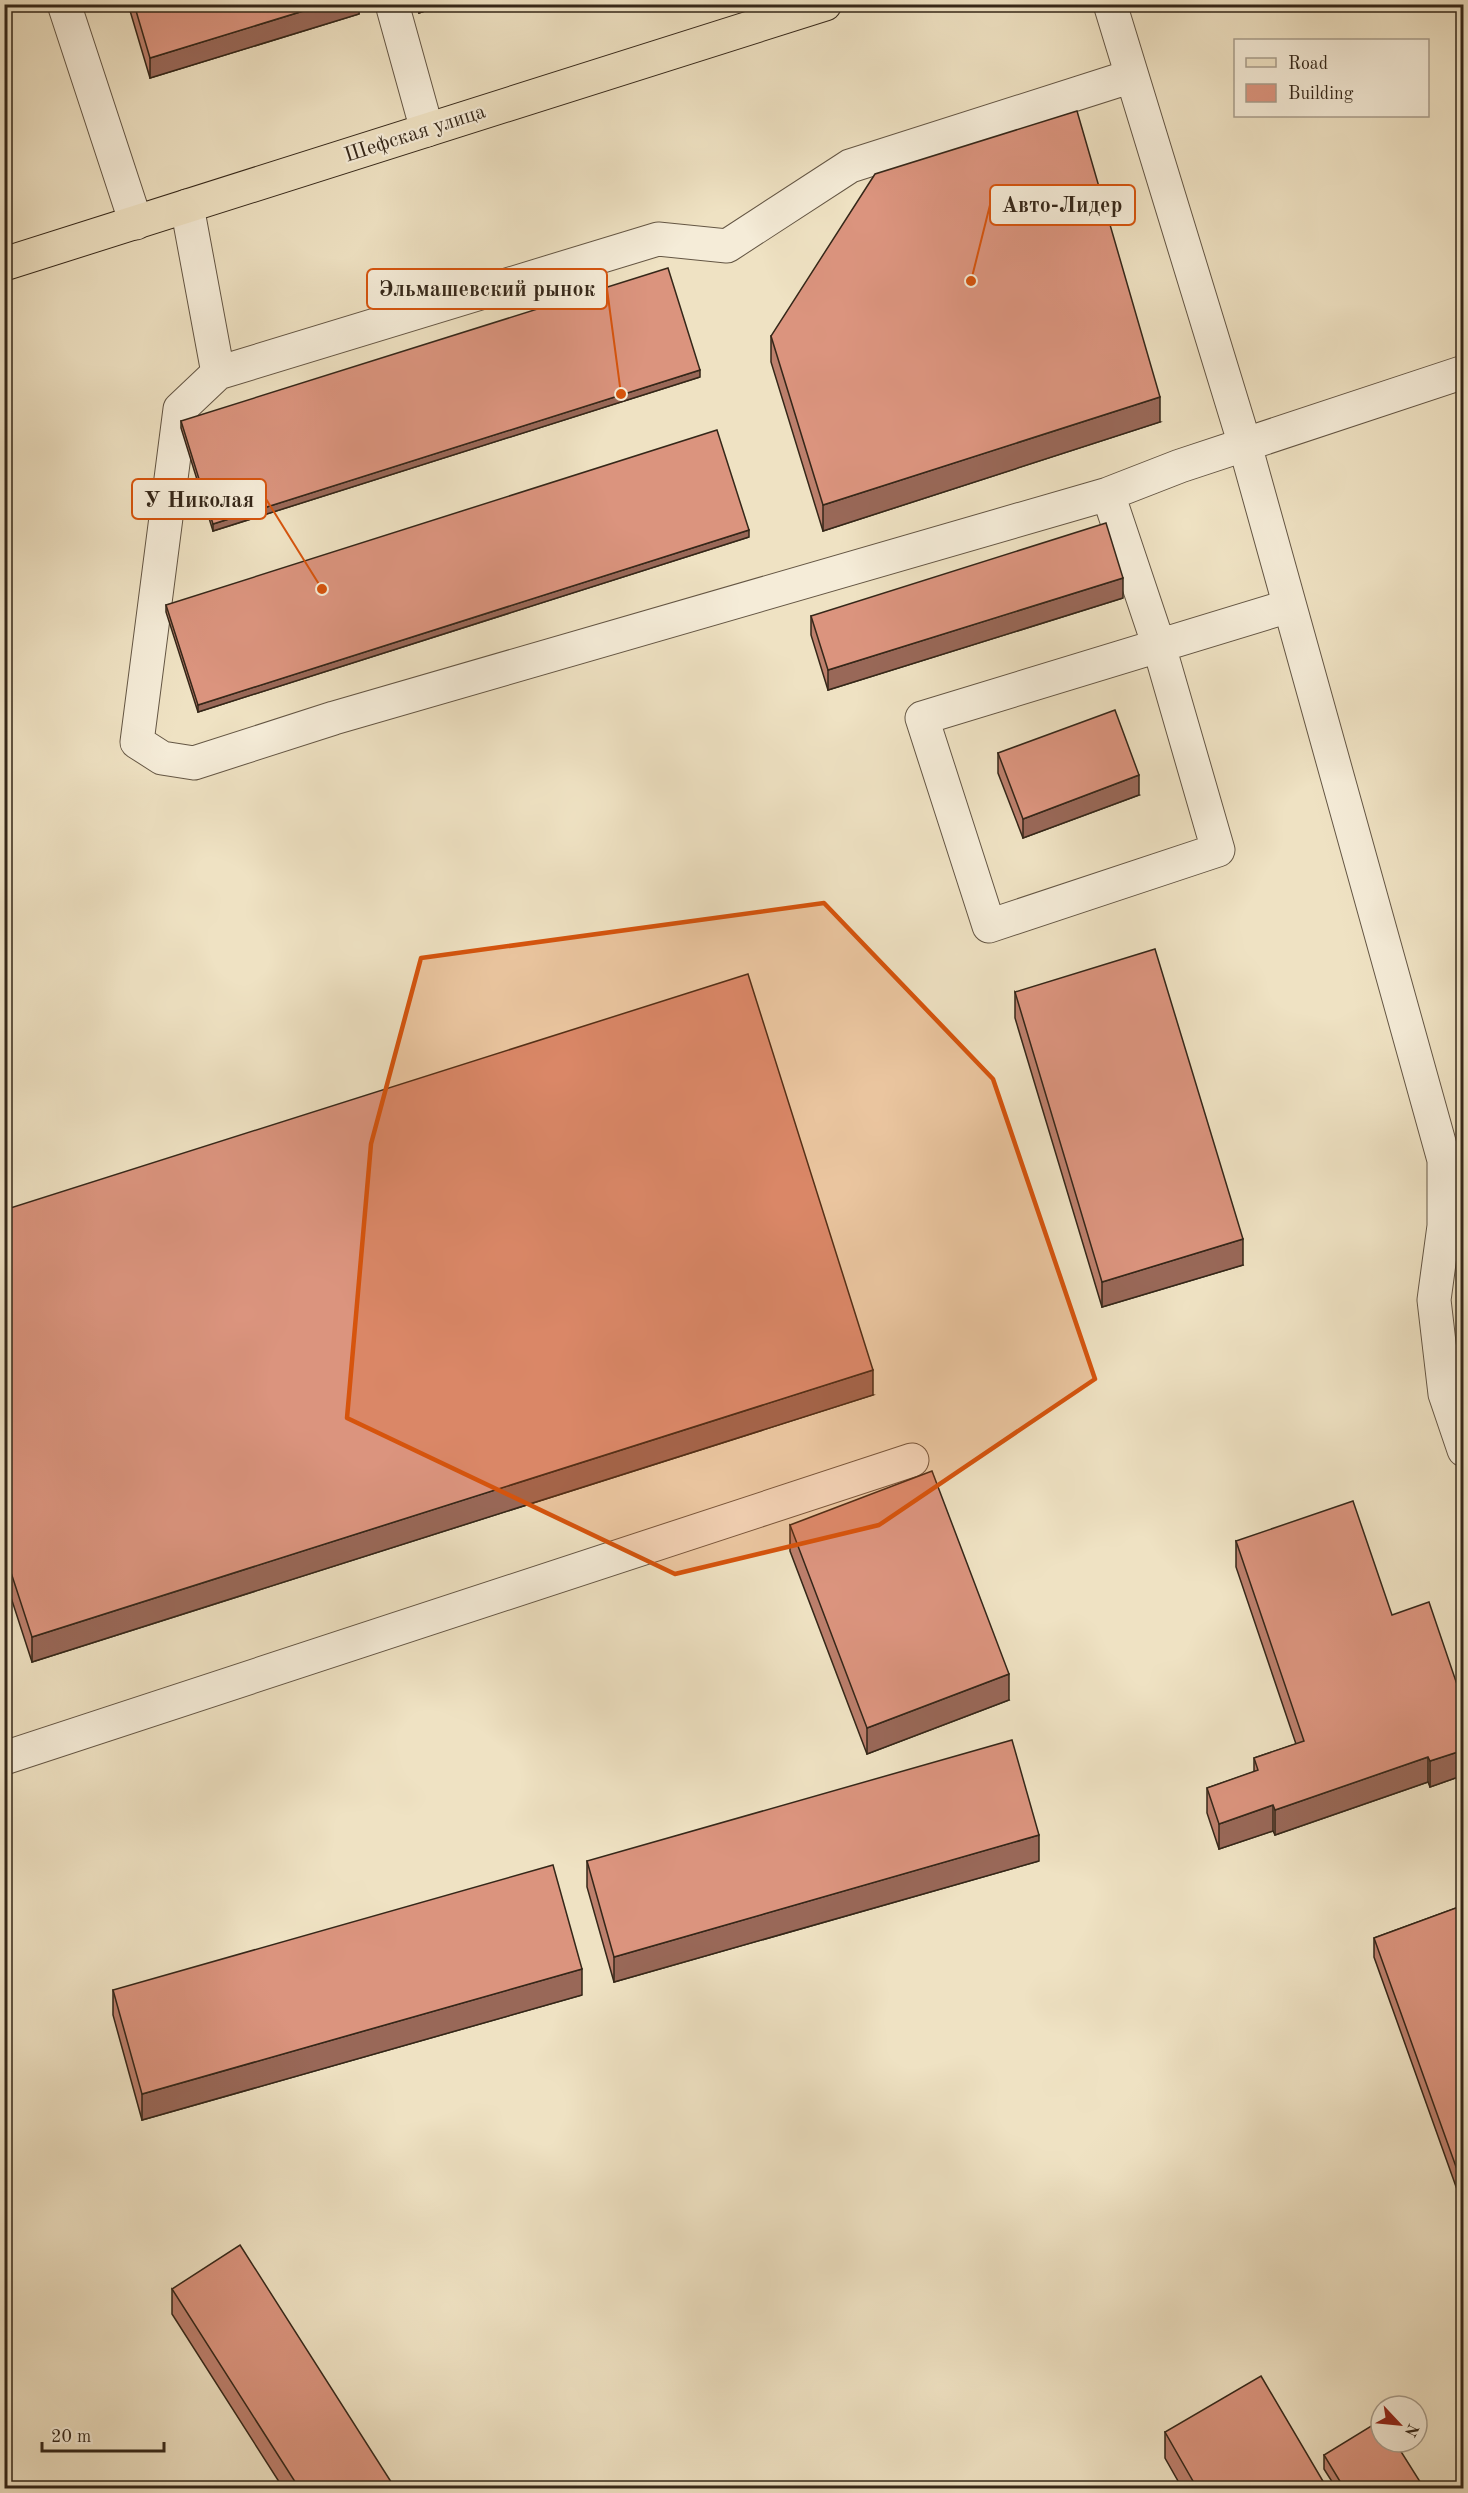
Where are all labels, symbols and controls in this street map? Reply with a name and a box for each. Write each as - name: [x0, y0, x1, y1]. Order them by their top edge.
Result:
- legend: [1234, 39, 1429, 117]
- text: Road: [1288, 55, 1328, 73]
- text: Building: [1288, 85, 1354, 103]
- street label: Шефская улица: [342, 101, 488, 167]
- callout: Авто-Лидер: [990, 185, 1135, 225]
- text: Авто-Лидер: [1002, 195, 1122, 217]
- callout: Эльмашевский рынок: [367, 269, 607, 309]
- text: Эльмашевский рынок: [379, 279, 596, 301]
- callout: У Николая: [132, 479, 266, 519]
- text: У Николая: [144, 490, 254, 512]
- north arrow: [1369, 2394, 1429, 2454]
- scale bar: [42, 2415, 164, 2453]
- text: N: [1400, 2421, 1421, 2439]
- text: 20 m: [51, 2428, 91, 2446]

